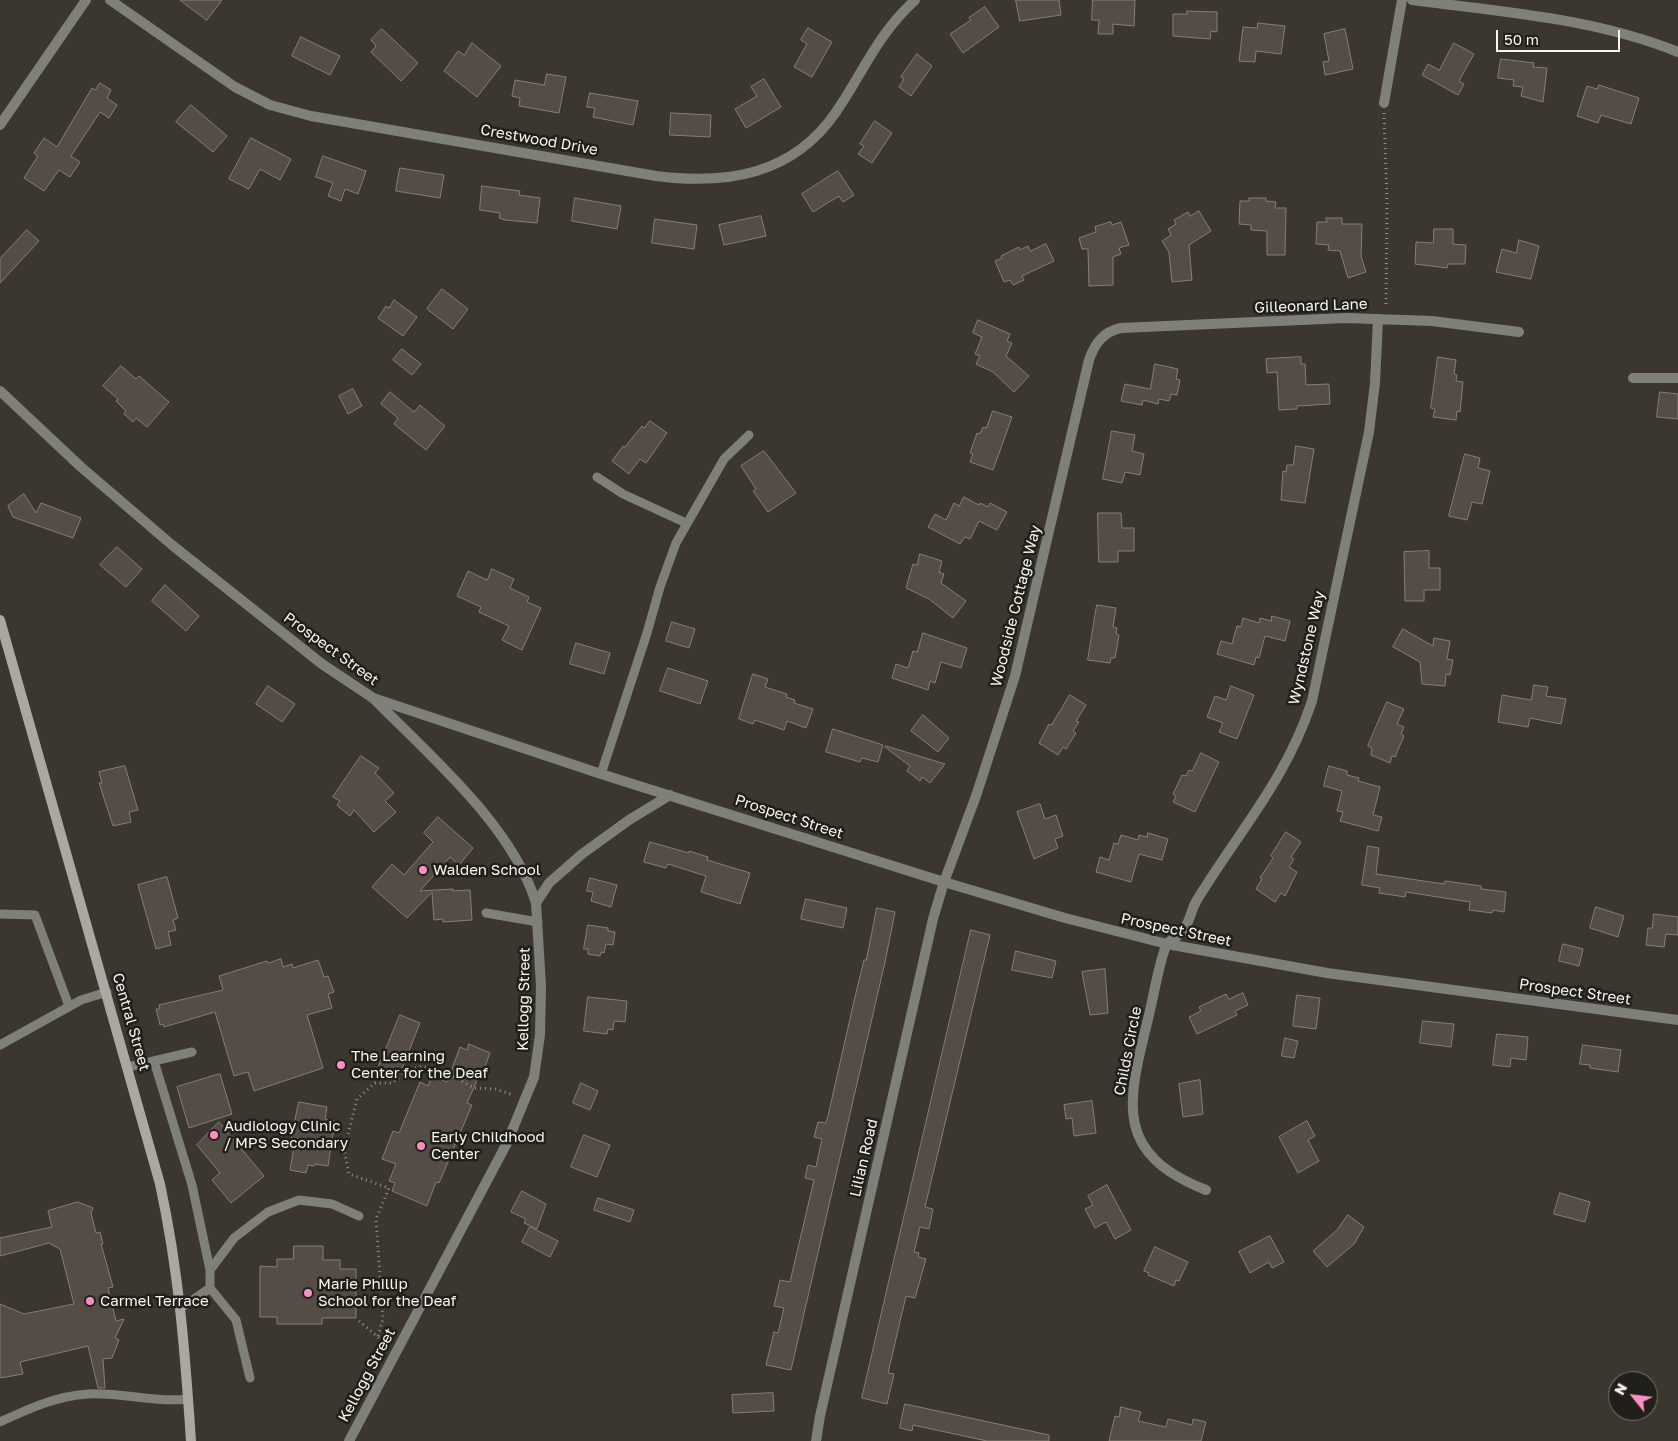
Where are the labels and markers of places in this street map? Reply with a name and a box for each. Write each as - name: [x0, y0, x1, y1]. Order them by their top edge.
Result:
- place label: Walden School: [433, 861, 541, 879]
- marker: Walden School: [417, 864, 429, 876]
- place label: The Learning Center for the Deaf: [351, 1047, 488, 1082]
- marker: The Learning Center for the Deaf: [335, 1059, 347, 1071]
- place label: Audiology Clinic / MPS Secondary: [224, 1117, 348, 1152]
- place label: Early Childhood Center: [431, 1128, 545, 1163]
- marker: Audiology Clinic / MPS Secondary: [208, 1129, 220, 1141]
- marker: Early Childhood Center: [415, 1140, 427, 1152]
- place label: Marie Phillip School for the Deaf: [318, 1275, 456, 1310]
- marker: Marie Phillip School for the Deaf: [302, 1287, 314, 1299]
- place label: Carmel Terrace: [100, 1292, 209, 1310]
- marker: Carmel Terrace: [84, 1295, 96, 1307]

